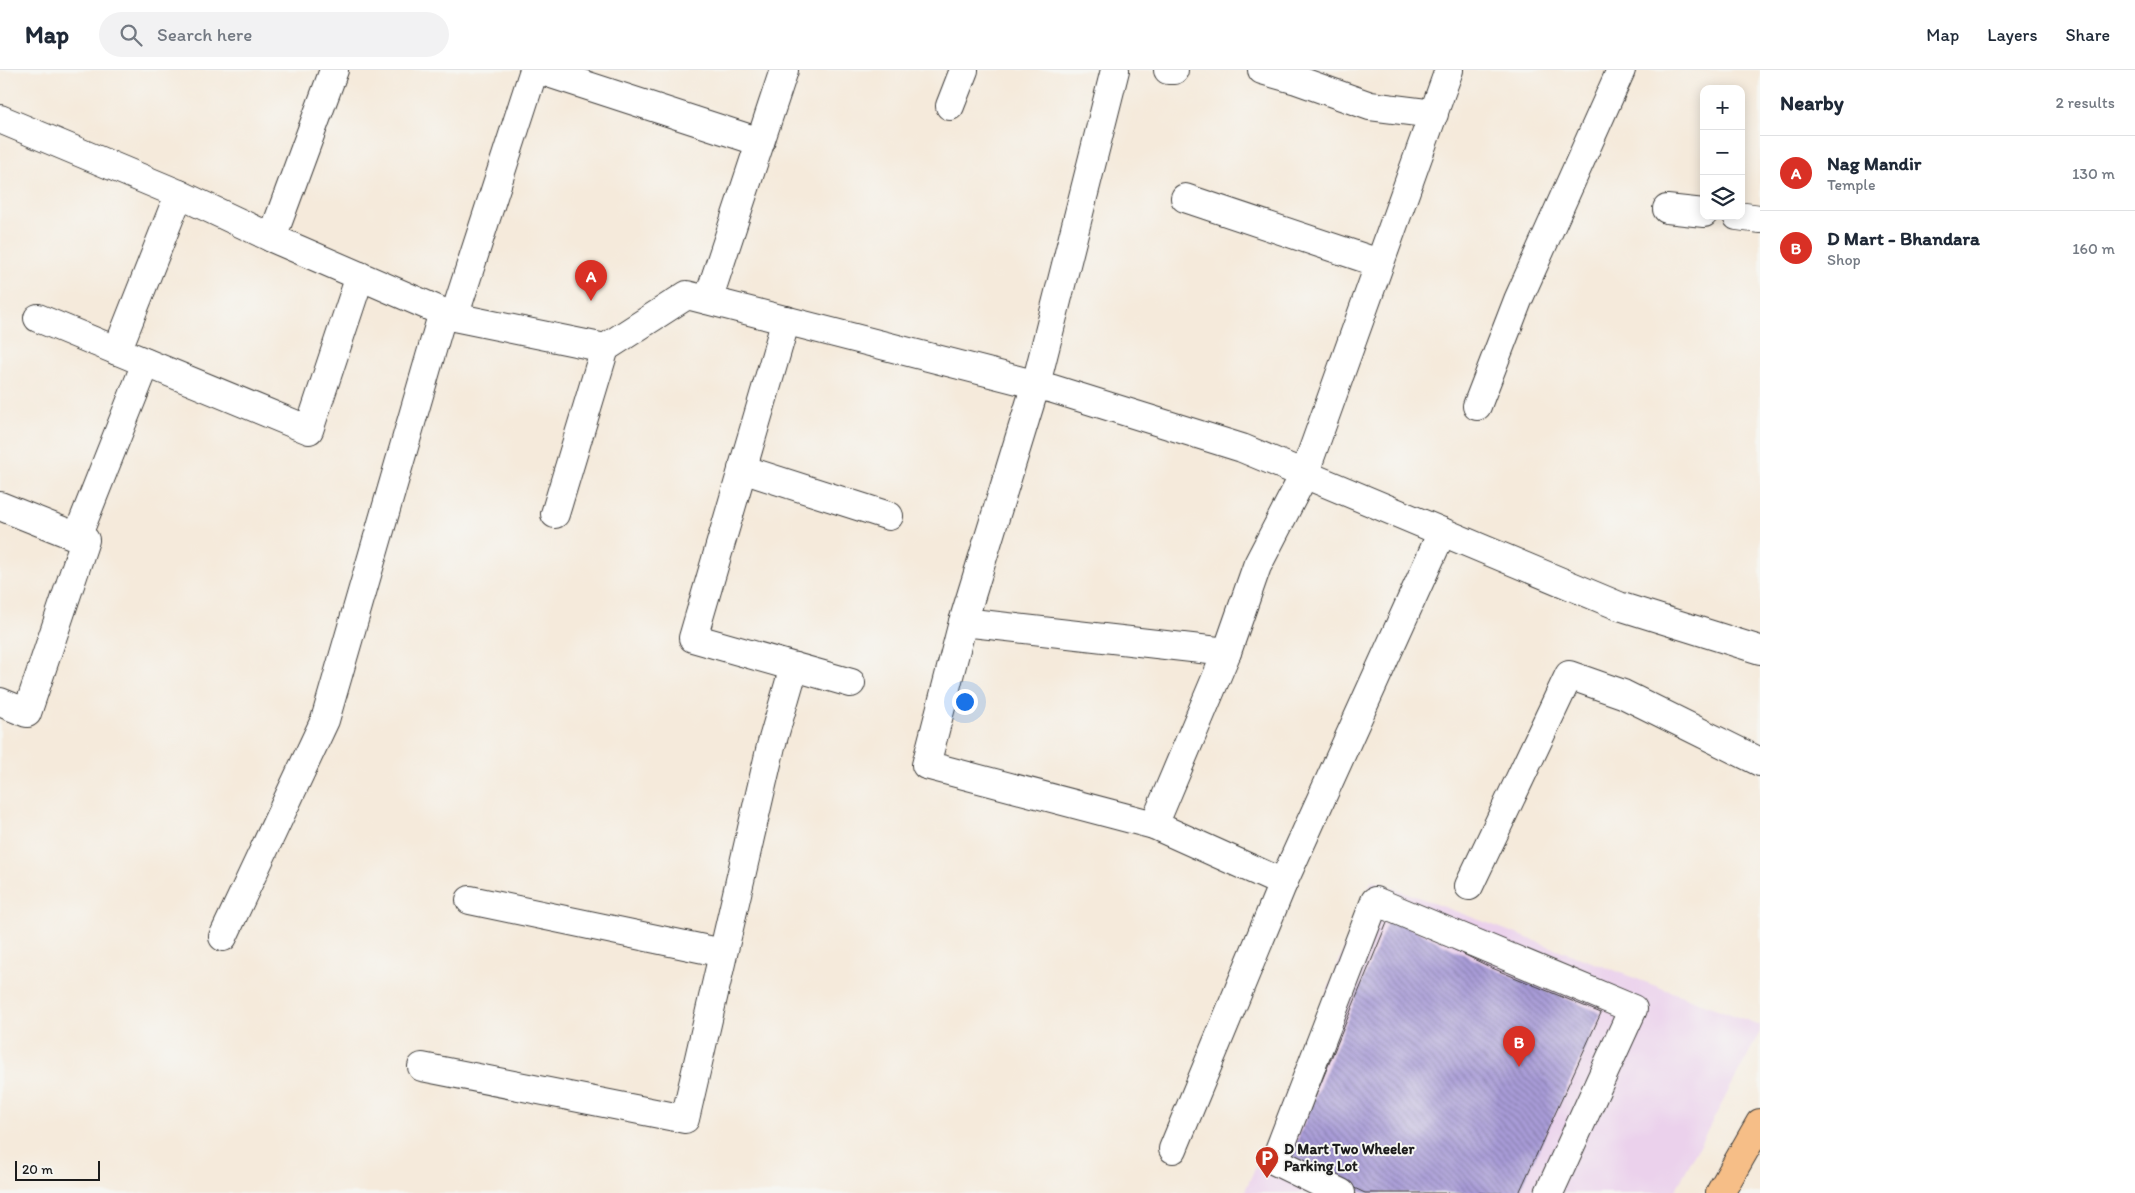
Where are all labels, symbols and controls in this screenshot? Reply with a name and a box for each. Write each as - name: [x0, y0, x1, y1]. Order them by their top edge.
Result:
- search box: [99, 12, 449, 57]
- text: Map: [25, 20, 69, 49]
- icon: search: [117, 21, 145, 49]
- text: Search here: [157, 23, 252, 46]
- text: Map: [1926, 24, 1959, 46]
- text: Layers: [1987, 24, 2037, 46]
- text: Share: [2065, 24, 2110, 46]
- map controls: [1700, 85, 1745, 220]
- button: +: [1700, 85, 1745, 130]
- text: Nearby: [1780, 90, 1844, 115]
- text: 2 results: [2055, 93, 2115, 112]
- button: −: [1700, 130, 1745, 175]
- text: Nag Mandir: [1827, 152, 1921, 175]
- text: A: [1791, 164, 1801, 183]
- text: 130 m: [2072, 164, 2115, 183]
- button: layers: [1700, 175, 1745, 220]
- text: Temple: [1827, 175, 1876, 194]
- text: D Mart - Bhandara: [1827, 227, 1980, 250]
- text: B: [1791, 239, 1801, 258]
- text: 160 m: [2072, 239, 2115, 258]
- text: Shop: [1827, 250, 1861, 269]
- pin: A: [575, 260, 607, 301]
- your location: [952, 689, 978, 715]
- pin: B: [1503, 1026, 1535, 1067]
- place label: D Mart Two Wheeler Parking Lot: [1284, 1140, 1415, 1176]
- parking icon: D Mart Two Wheeler Parking Lot: [1254, 1145, 1280, 1179]
- scale bar: [15, 1158, 100, 1181]
- text: 20 m: [22, 1161, 53, 1178]

